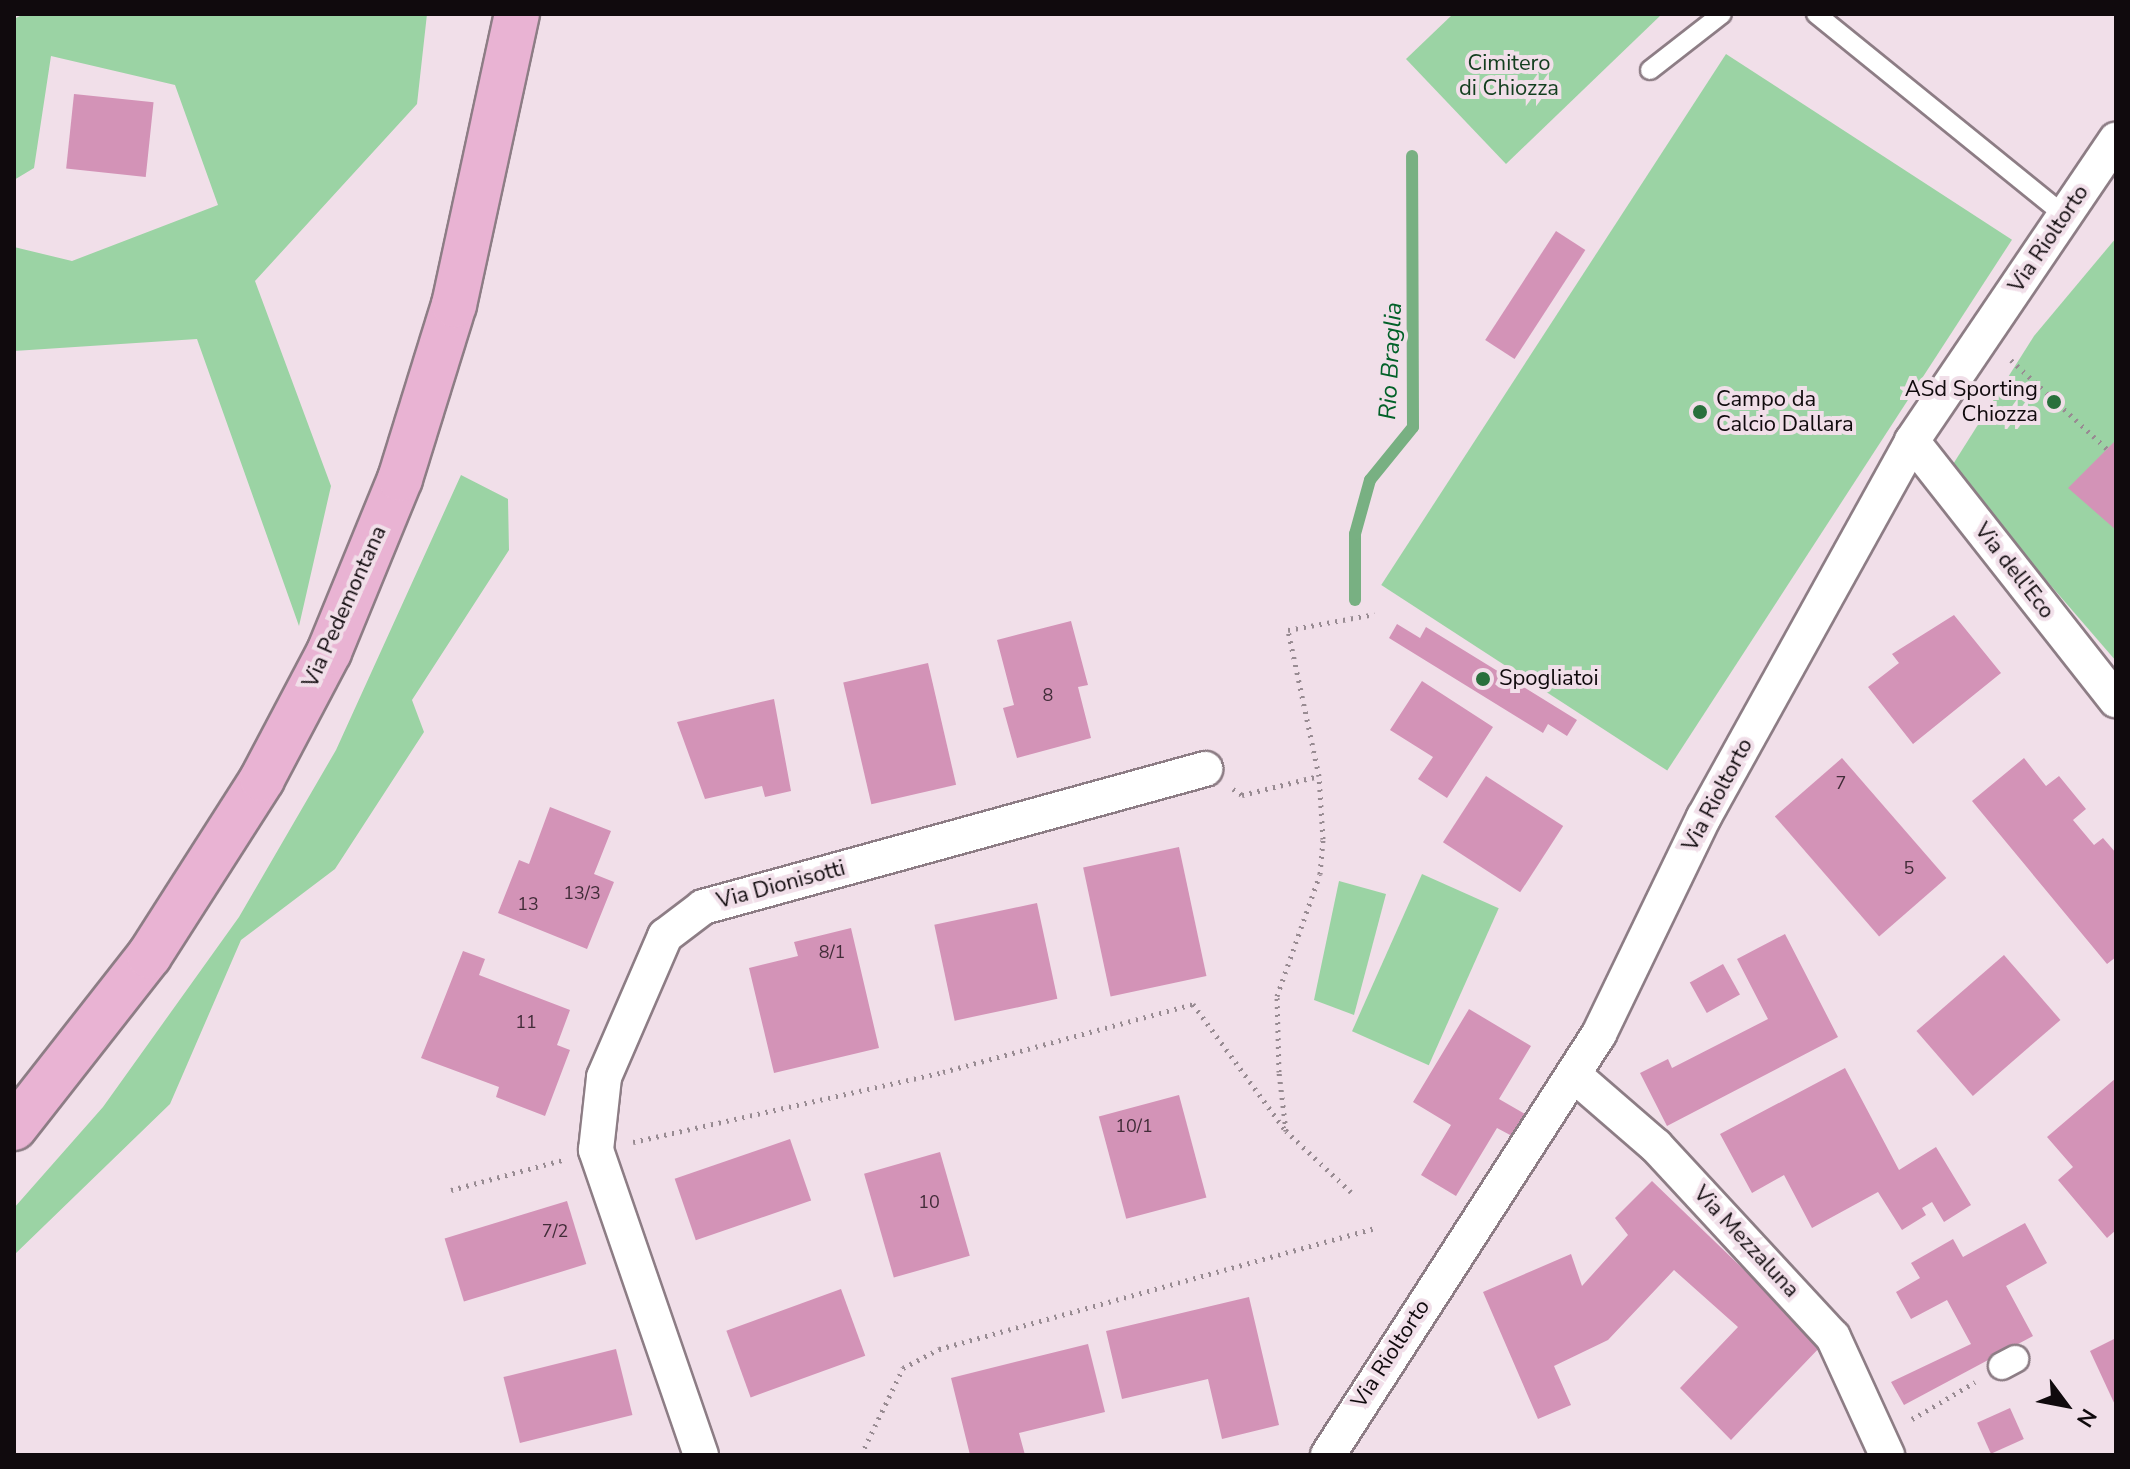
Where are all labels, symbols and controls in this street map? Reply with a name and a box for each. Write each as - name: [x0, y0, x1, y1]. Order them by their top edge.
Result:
- park label: Cimitero di Chiozza: [1459, 50, 1559, 102]
- street label: Via Rioltorto: [2003, 180, 2095, 298]
- water label: Rio Braglia: [1374, 301, 1408, 421]
- place label: ASd Sporting Chiozza: [1905, 376, 2038, 428]
- place label: Campo da Calcio Dallara: [1716, 386, 1854, 438]
- marker: ASd Sporting Chiozza: [2045, 393, 2063, 411]
- marker: Campo da Calcio Dallara: [1691, 403, 1709, 421]
- street label: Via dell'Eco: [1968, 518, 2060, 624]
- street label: Via Pedemontana: [297, 522, 393, 692]
- place label: Spogliatoi: [1499, 666, 1599, 692]
- marker: Spogliatoi: [1474, 670, 1492, 688]
- house number: 8: [1043, 684, 1053, 706]
- street label: Via Rioltorto: [1677, 734, 1759, 856]
- house number: 7: [1836, 772, 1846, 794]
- street label: Via Dionisotti: [714, 855, 848, 915]
- house number: 5: [1904, 857, 1914, 879]
- house number: 13/3: [563, 882, 601, 904]
- house number: 13: [517, 893, 539, 915]
- house number: 8/1: [819, 941, 845, 963]
- house number: 11: [515, 1011, 537, 1033]
- house number: 10/1: [1115, 1115, 1153, 1137]
- street label: Via Mezzaluna: [1688, 1181, 1804, 1303]
- house number: 10: [918, 1191, 940, 1213]
- house number: 7/2: [542, 1220, 568, 1242]
- street label: Via Rioltorto: [1346, 1295, 1436, 1413]
- north arrow: [2026, 1365, 2106, 1445]
- text: N: [2069, 1403, 2103, 1433]

